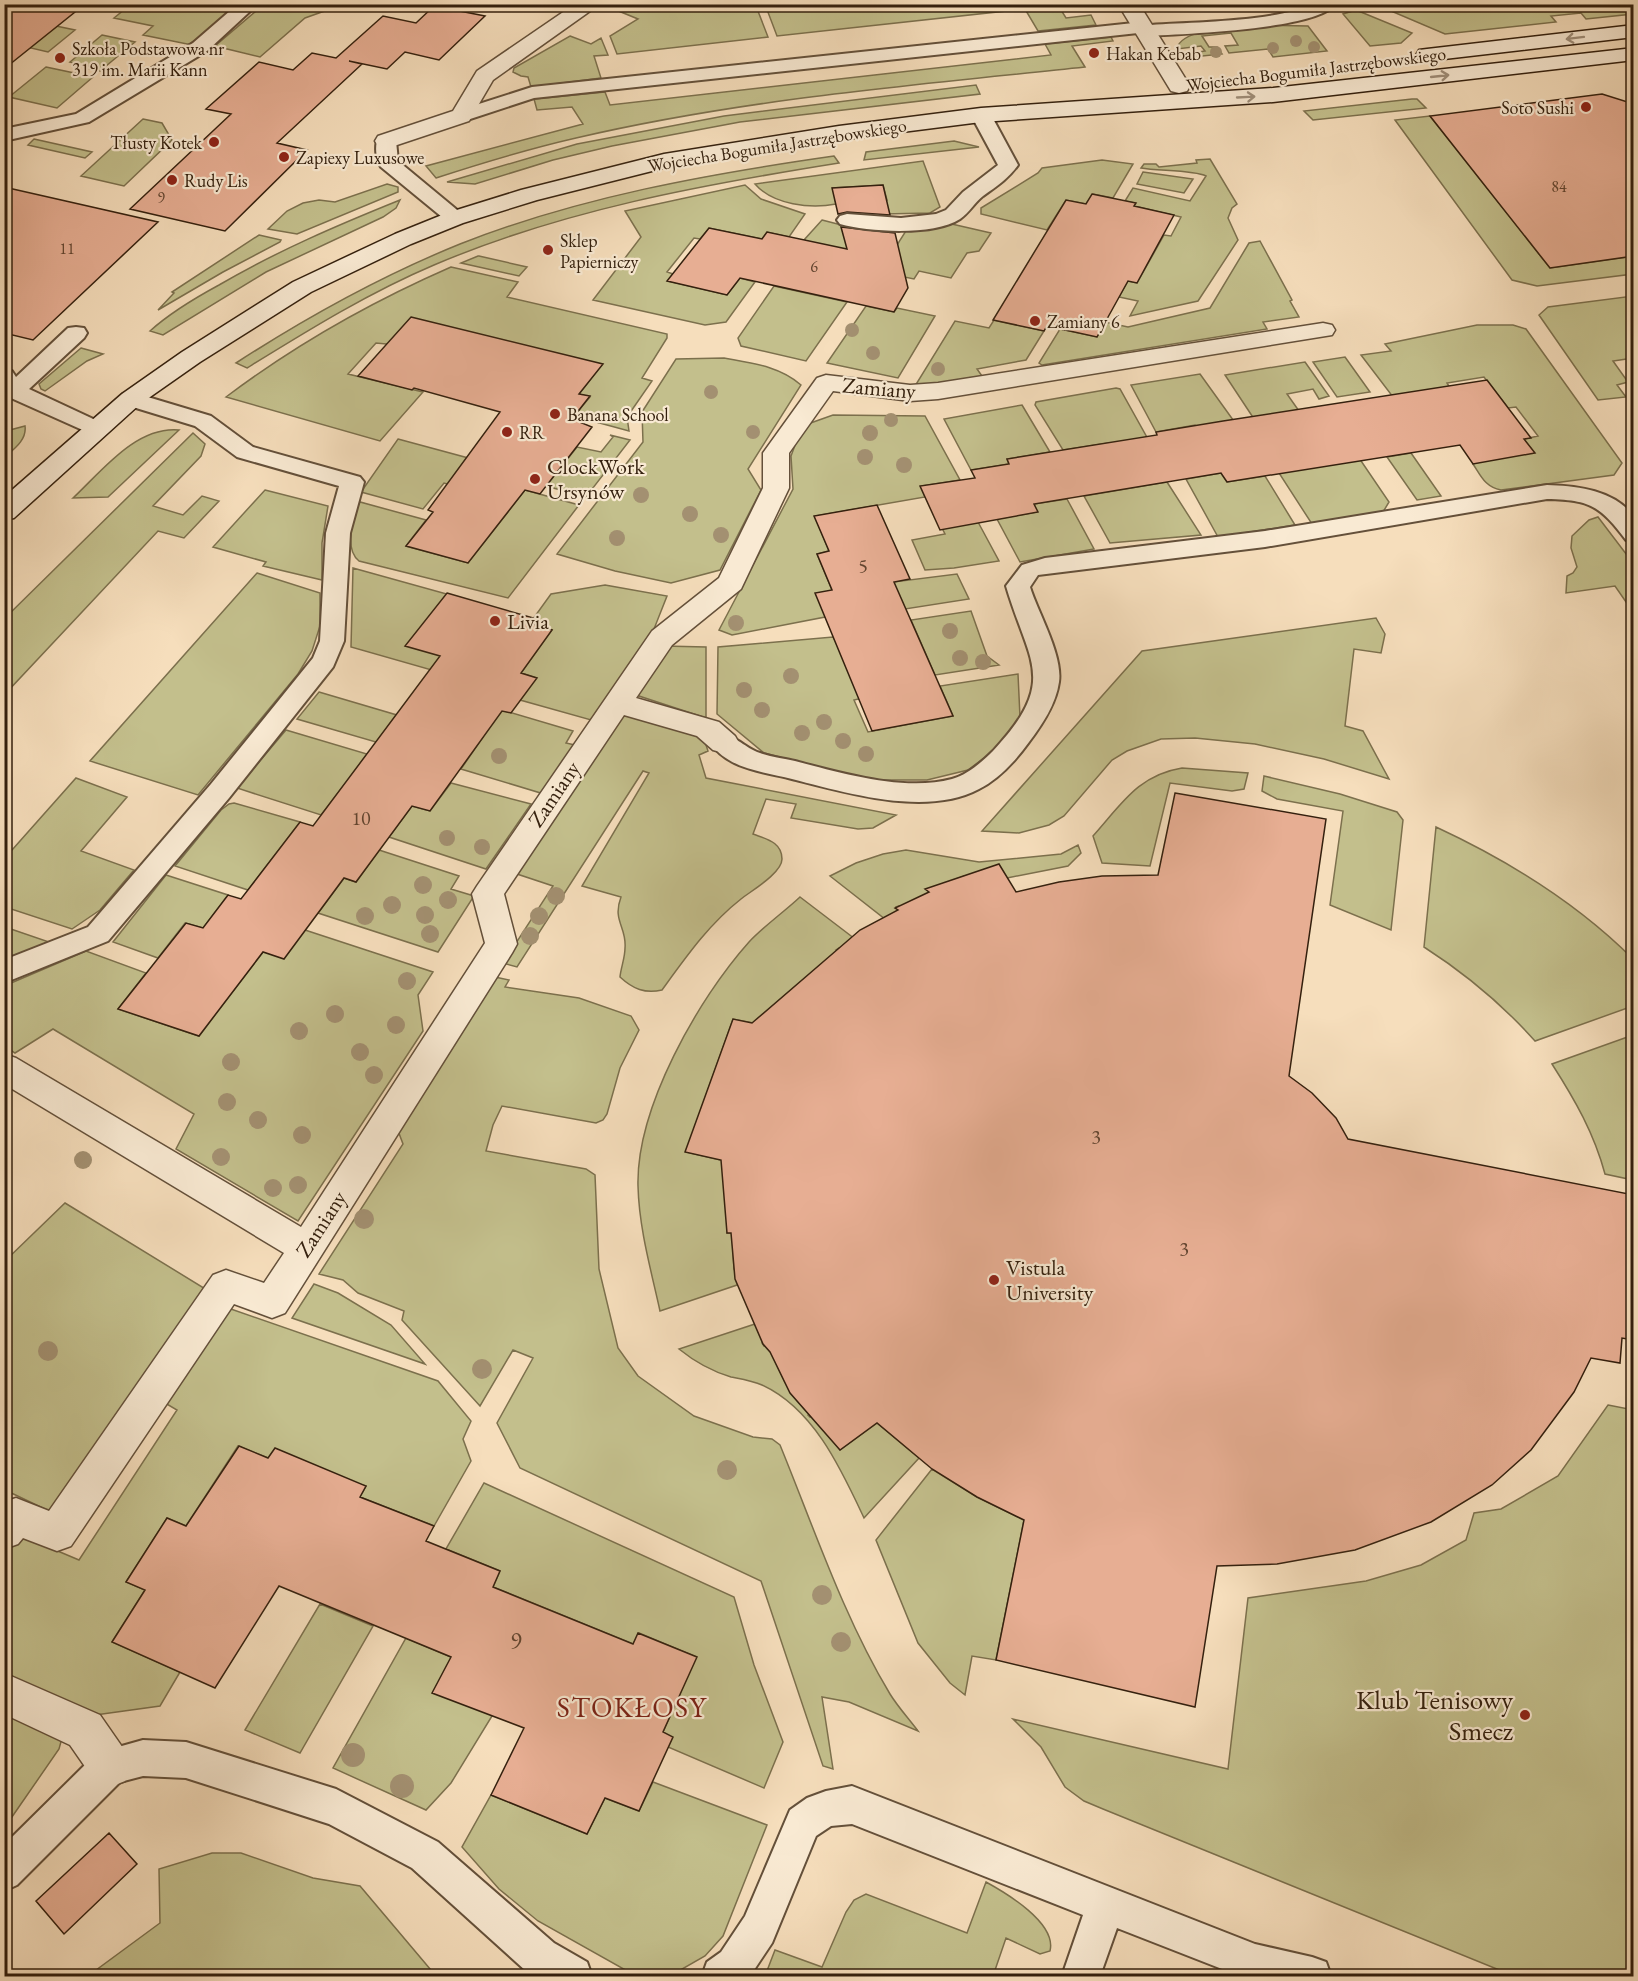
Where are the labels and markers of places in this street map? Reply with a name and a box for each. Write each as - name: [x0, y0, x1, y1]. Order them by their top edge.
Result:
- place label: Szkoła Podstawowa nr 319 im. Marii Kann: [72, 37, 224, 81]
- place label: Hakan Kebab: [1106, 42, 1201, 65]
- marker: Hakan Kebab: [1087, 46, 1101, 60]
- marker: Szkoła Podstawowa nr 319 im. Marii Kann: [53, 51, 67, 65]
- place label: Soto Sushi: [1501, 96, 1575, 119]
- marker: Soto Sushi: [1579, 100, 1593, 114]
- place label: Tłusty Kotek: [110, 131, 203, 154]
- marker: Tłusty Kotek: [207, 135, 221, 149]
- place label: Zapiexy Luxusowe: [296, 146, 424, 169]
- marker: Zapiexy Luxusowe: [277, 150, 291, 164]
- place label: Rudy Lis: [184, 169, 248, 192]
- marker: Rudy Lis: [165, 173, 179, 187]
- place label: Sklep Papierniczy: [560, 229, 639, 273]
- marker: Sklep Papierniczy: [541, 243, 555, 257]
- place label: Zamiany 6: [1047, 310, 1120, 333]
- marker: Zamiany 6: [1028, 314, 1042, 328]
- place label: Banana School: [567, 403, 669, 426]
- marker: Banana School: [548, 407, 562, 421]
- place label: RR: [519, 421, 545, 444]
- marker: RR: [500, 425, 514, 439]
- place label: ClockWork Ursynów: [547, 452, 645, 506]
- marker: ClockWork Ursynów: [528, 472, 542, 486]
- place label: Livia: [507, 607, 549, 636]
- marker: Livia: [488, 614, 502, 628]
- place label: Vistula University: [1006, 1253, 1094, 1307]
- marker: Vistula University: [987, 1273, 1001, 1287]
- place label: Klub Tenisowy Smecz: [1356, 1682, 1514, 1748]
- marker: Klub Tenisowy Smecz: [1518, 1708, 1532, 1722]

